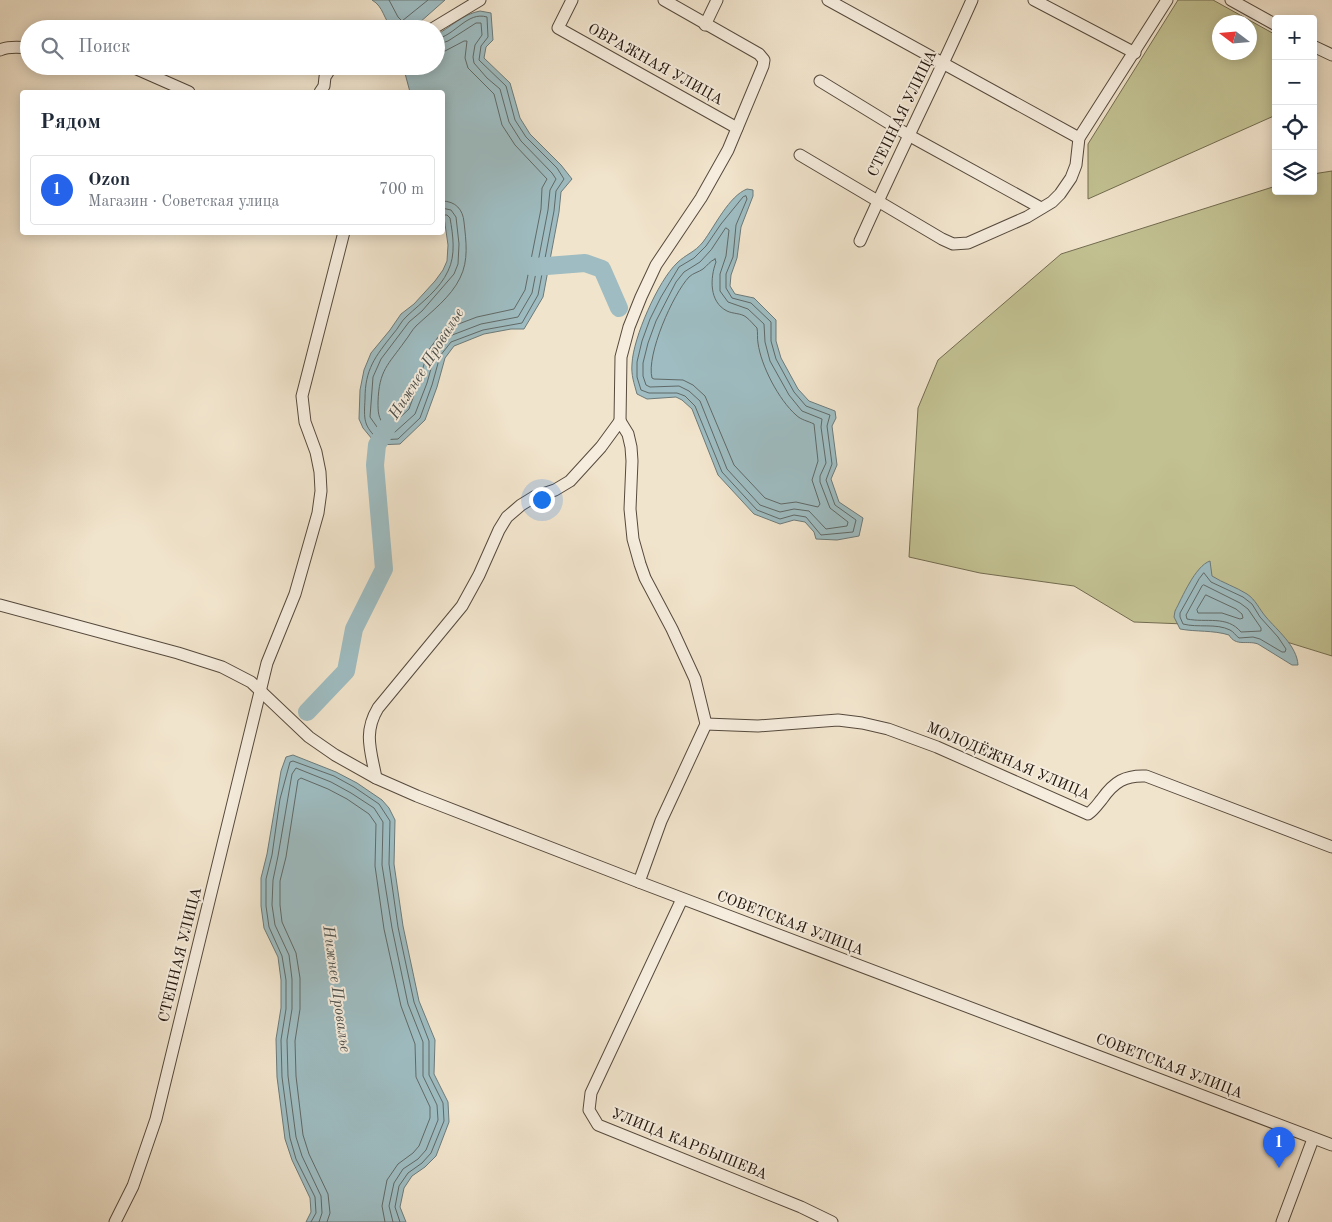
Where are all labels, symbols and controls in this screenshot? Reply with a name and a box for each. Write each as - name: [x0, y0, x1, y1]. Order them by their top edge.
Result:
- north arrow: [1212, 15, 1257, 60]
- map controls: [1272, 15, 1317, 195]
- button: +: [1272, 15, 1317, 60]
- search box: [20, 20, 445, 75]
- street label: ОВРАЖНАЯ УЛИЦА: [585, 22, 726, 109]
- icon: search: [38, 34, 66, 62]
- text: Поиск: [78, 38, 130, 57]
- street label: СТЕПНАЯ УЛИЦА: [866, 48, 940, 180]
- button: −: [1272, 60, 1317, 105]
- button: locate: [1272, 105, 1317, 150]
- text: Рядом: [40, 112, 101, 133]
- button: layers: [1272, 150, 1317, 195]
- text: Ozon: [88, 171, 130, 190]
- text: 1: [52, 182, 62, 198]
- text: 700 m: [379, 182, 424, 198]
- text: Магазин · Советская улица: [88, 194, 279, 210]
- water label: Нижнее Провалье: [386, 305, 468, 423]
- your location: [529, 487, 555, 513]
- street label: МОЛОДЁЖНАЯ УЛИЦА: [924, 718, 1094, 804]
- street label: СТЕПНАЯ УЛИЦА: [157, 885, 205, 1024]
- street label: СОВЕТСКАЯ УЛИЦА: [714, 889, 866, 959]
- water label: Нижнее Провалье: [319, 924, 353, 1054]
- street label: СОВЕТСКАЯ УЛИЦА: [1093, 1032, 1245, 1102]
- street label: УЛИЦА КАРБЫШЕВА: [609, 1107, 770, 1183]
- pin: 1: [1263, 1127, 1295, 1168]

